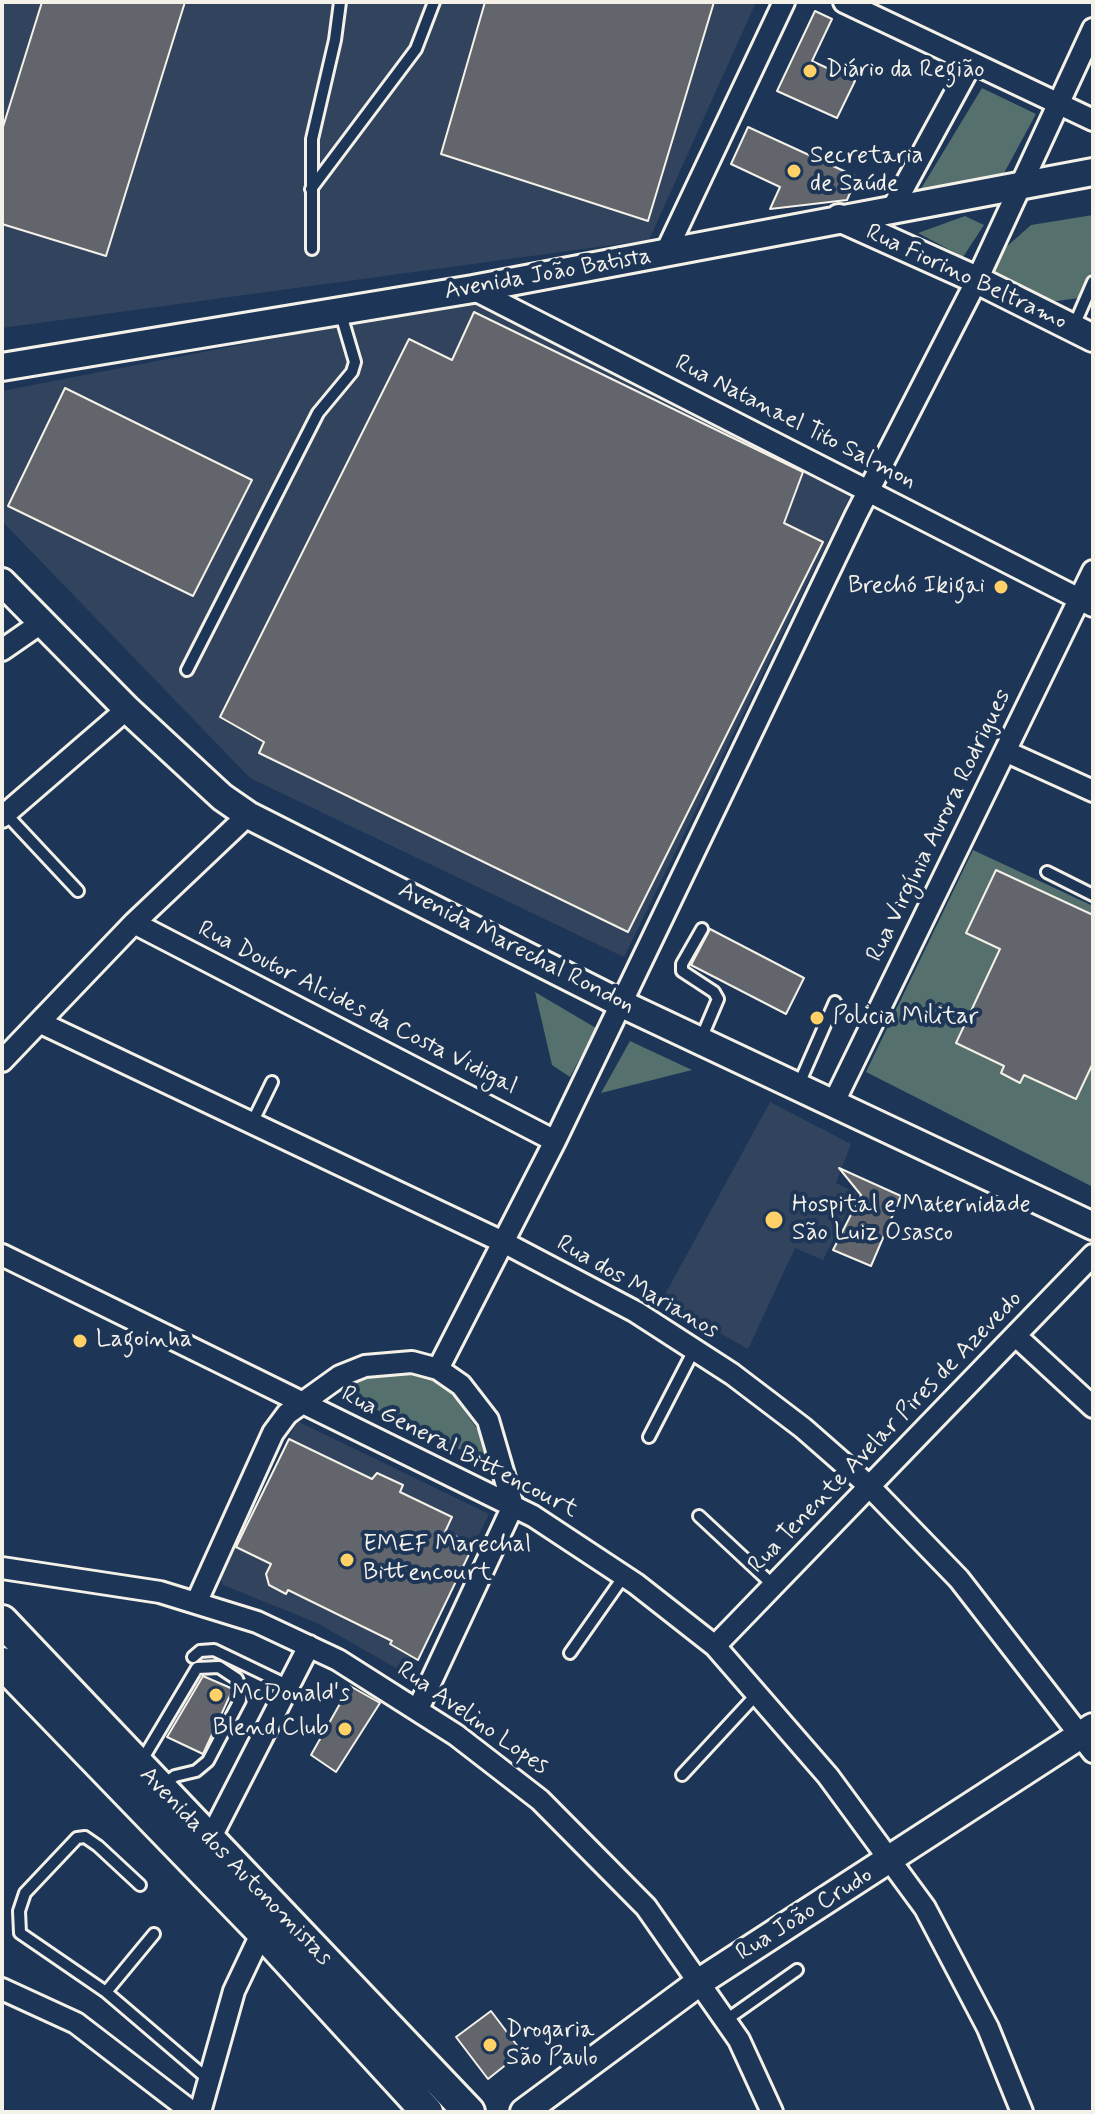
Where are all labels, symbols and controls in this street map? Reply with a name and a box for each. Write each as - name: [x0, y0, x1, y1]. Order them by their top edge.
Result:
- place label: Diário da Região: [826, 57, 985, 85]
- marker: Diário da Região: [801, 62, 819, 80]
- place label: Secretaria de Saúde: [810, 143, 923, 199]
- marker: Secretaria de Saúde: [785, 162, 803, 180]
- street label: Rua Fiorino Beltramo: [861, 219, 1071, 337]
- street label: Avenida João Batista: [442, 243, 654, 307]
- street label: Rua Natanael Tito Salmon: [669, 350, 921, 496]
- place label: Brechó Ikigai: [848, 573, 985, 601]
- marker: Brechó Ikigai: [992, 578, 1010, 596]
- street label: Rua Virgínia Aurora Rodrigues: [861, 685, 1019, 967]
- street label: Avenida Marechal Rondon: [393, 877, 639, 1021]
- street label: Rua Doutor Alcides da Costa Vidigal: [193, 916, 521, 1102]
- place label: Policia Militar: [833, 1004, 979, 1032]
- marker: Policia Militar: [808, 1009, 826, 1027]
- place label: Hospital e Maternidade São Luiz Osasco: [792, 1192, 1030, 1248]
- marker: Hospital e Maternidade São Luiz Osasco: [763, 1209, 785, 1231]
- street label: Rua dos Marianos: [551, 1230, 723, 1346]
- street label: Rua Tenente Avelar Pires de Azevedo: [743, 1286, 1029, 1580]
- place label: Lagoinha: [96, 1327, 192, 1355]
- marker: Lagoinha: [71, 1332, 89, 1350]
- street label: Rua General Bittencourt: [336, 1381, 582, 1525]
- place label: EMEF Marechal Bittencourt: [363, 1532, 531, 1588]
- marker: EMEF Marechal Bittencourt: [338, 1551, 356, 1569]
- street label: Rua Avelino Lopes: [391, 1656, 553, 1782]
- place label: McDonald's: [232, 1681, 350, 1709]
- marker: McDonald's: [207, 1686, 225, 1704]
- place label: Blend Club: [213, 1715, 329, 1743]
- marker: Blend Club: [336, 1720, 354, 1738]
- street label: Avenida dos Autonomistas: [132, 1762, 338, 1972]
- street label: Rua João Crudo: [732, 1862, 878, 1968]
- place label: Drogaria São Paulo: [506, 2017, 598, 2073]
- marker: Drogaria São Paulo: [481, 2036, 499, 2054]

